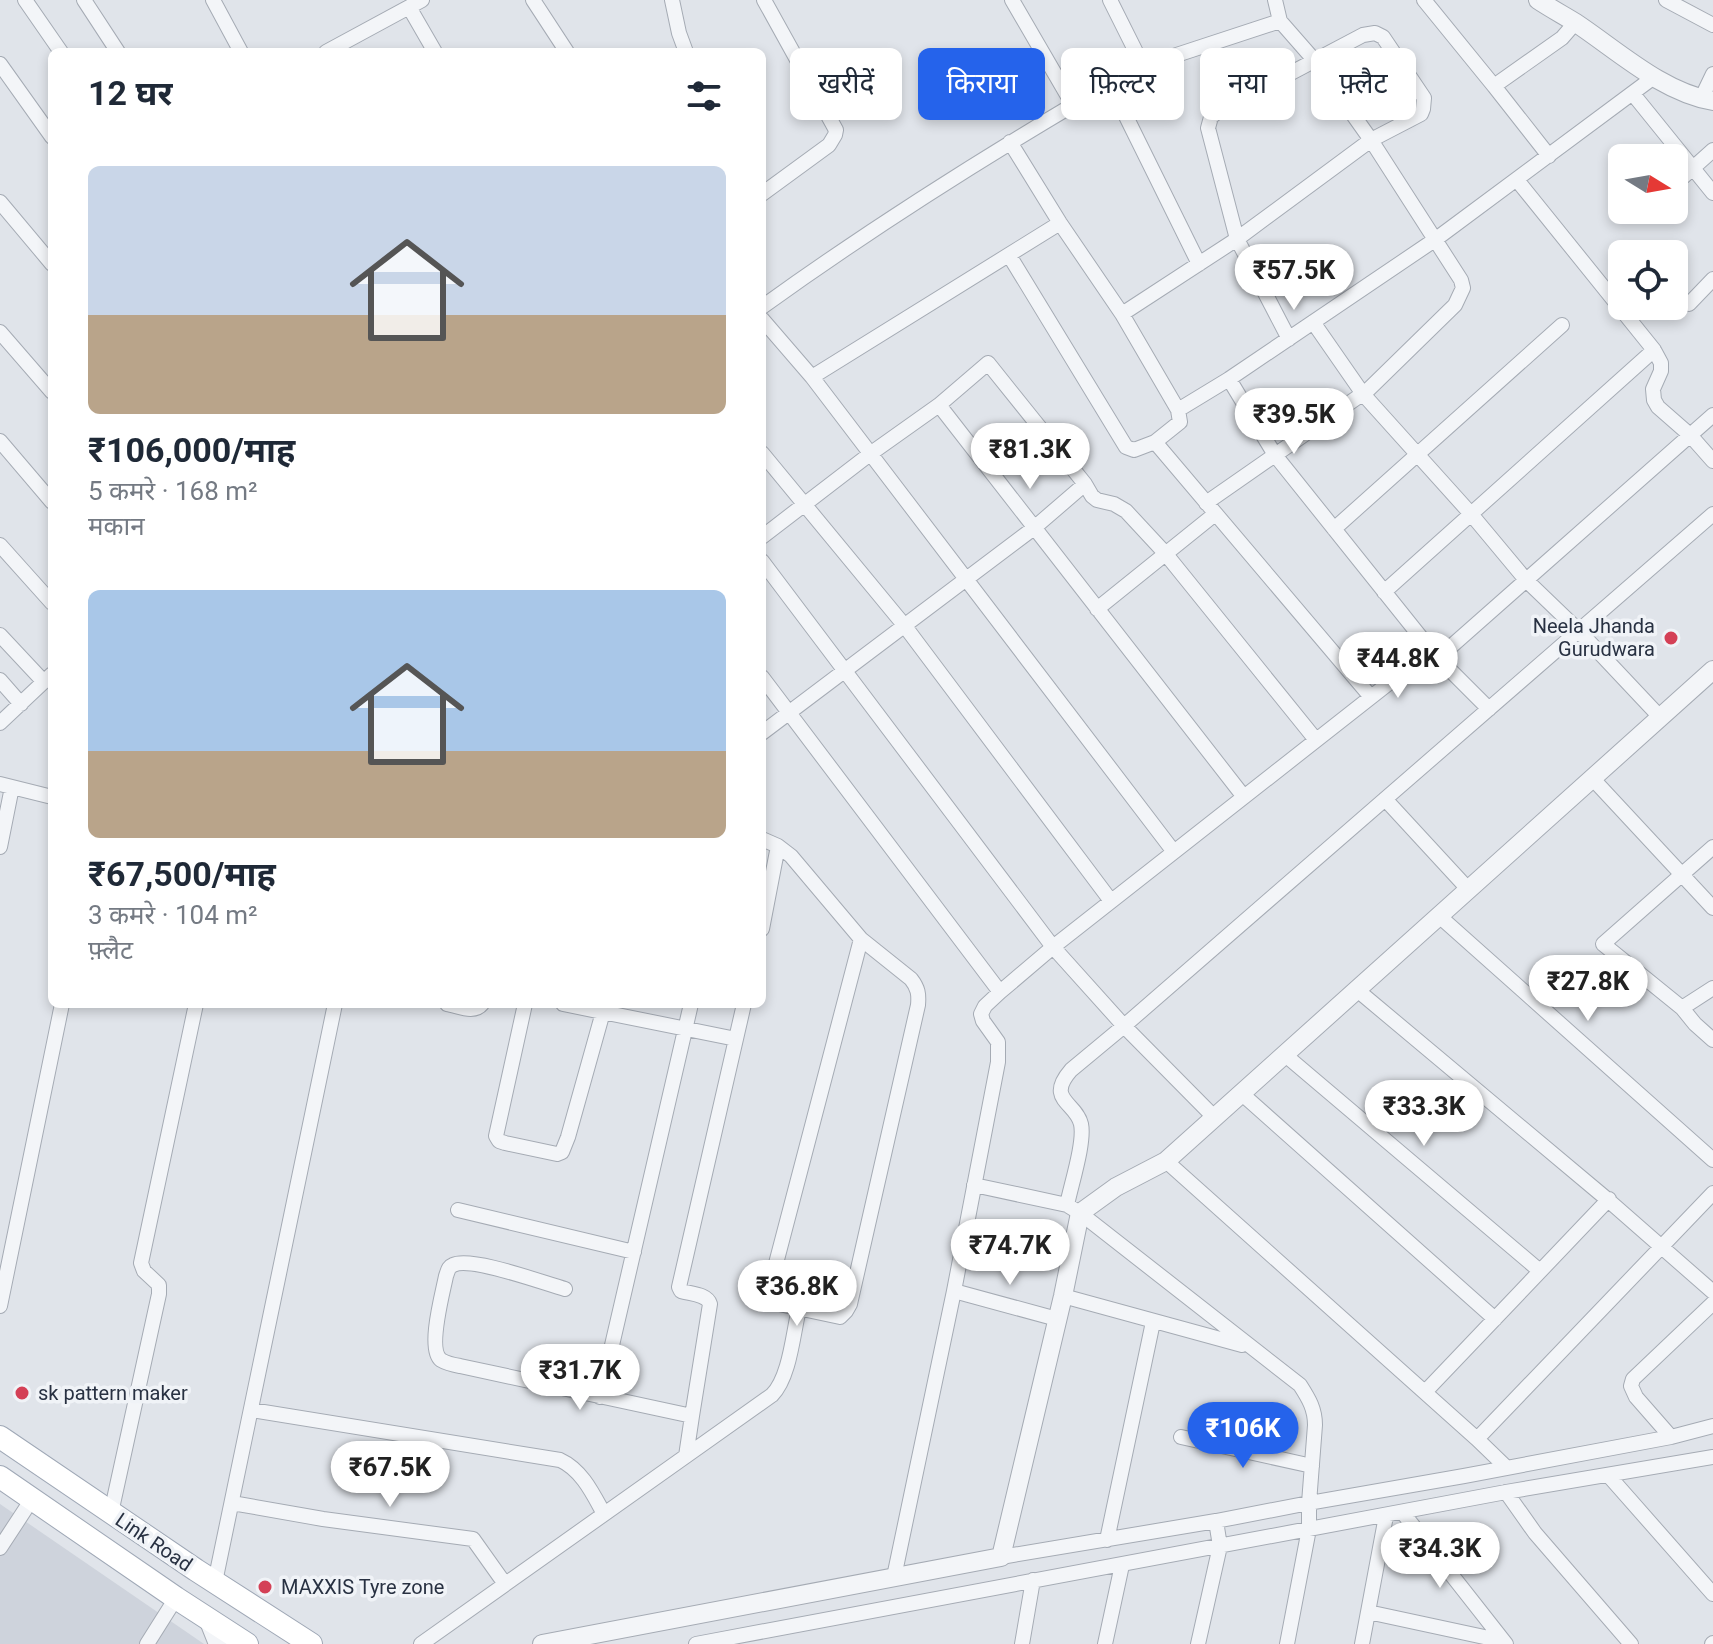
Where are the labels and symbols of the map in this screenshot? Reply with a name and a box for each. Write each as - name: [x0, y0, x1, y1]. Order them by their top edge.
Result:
- north arrow: [1608, 144, 1688, 224]
- pin: ₹57.5K: [1229, 244, 1359, 312]
- pin: ₹39.5K: [1229, 388, 1359, 456]
- pin: ₹81.3K: [965, 423, 1095, 491]
- place label: Neela Jhanda Gurudwara: [1533, 614, 1655, 661]
- marker: Neela Jhanda Gurudwara: [1662, 629, 1680, 647]
- pin: ₹44.8K: [1333, 632, 1463, 700]
- pin: ₹27.8K: [1523, 955, 1653, 1023]
- pin: ₹33.3K: [1359, 1080, 1489, 1148]
- pin: ₹74.7K: [945, 1219, 1075, 1287]
- pin: ₹36.8K: [732, 1260, 862, 1328]
- pin: ₹31.7K: [515, 1344, 645, 1412]
- place label: sk pattern maker: [38, 1381, 188, 1405]
- marker: sk pattern maker: [13, 1384, 31, 1402]
- pin: ₹106K: [1187, 1402, 1299, 1470]
- pin: ₹67.5K: [325, 1441, 455, 1509]
- street label: Link Road: [111, 1508, 197, 1576]
- pin: ₹34.3K: [1375, 1522, 1505, 1590]
- place label: MAXXIS Tyre zone: [281, 1575, 444, 1599]
- marker: MAXXIS Tyre zone: [256, 1578, 274, 1596]

